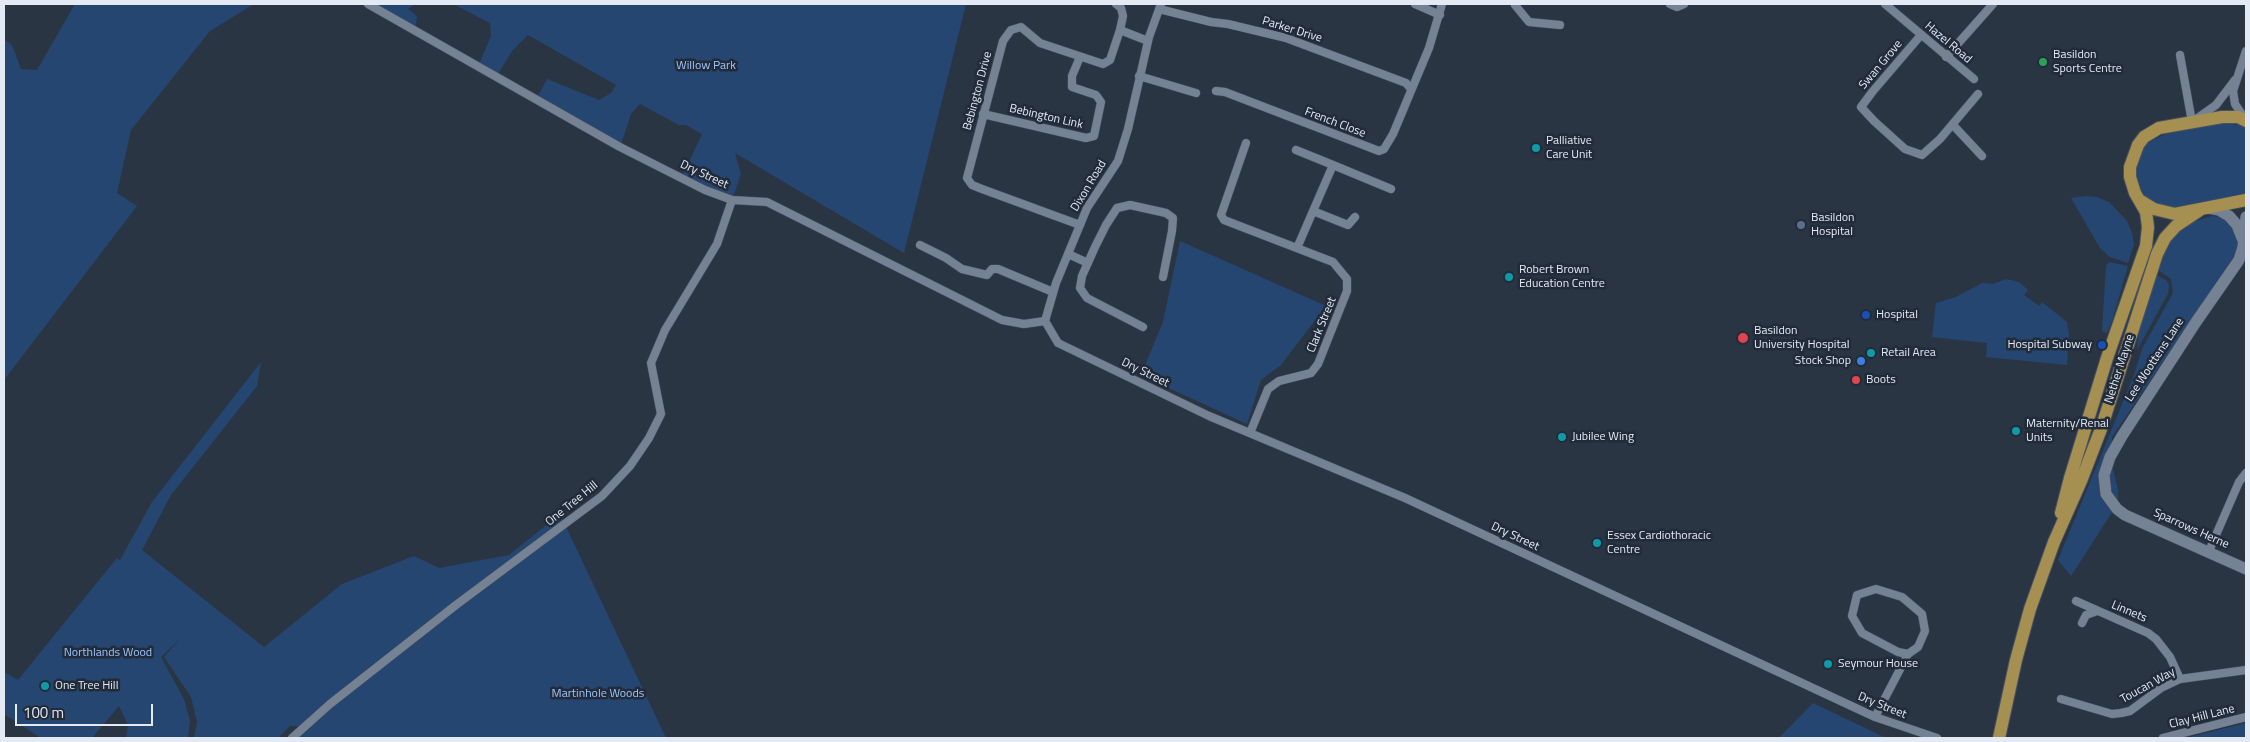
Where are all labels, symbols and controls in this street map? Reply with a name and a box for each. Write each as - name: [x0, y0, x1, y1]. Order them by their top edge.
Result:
- street label: Parker Drive: [1260, 14, 1324, 46]
- street label: Hazel Road: [1922, 19, 1974, 67]
- street label: Swan Grove: [1856, 37, 1906, 93]
- place label: Basildon Sports Centre: [2053, 48, 2122, 76]
- street label: Bebington Drive: [961, 50, 995, 132]
- marker: Basildon Sports Centre: [2037, 56, 2049, 68]
- park label: Willow Park: [676, 59, 736, 73]
- street label: Bebington Link: [1008, 102, 1084, 132]
- street label: French Close: [1302, 105, 1368, 141]
- place label: Palliative Care Unit: [1546, 134, 1592, 162]
- marker: Palliative Care Unit: [1530, 142, 1542, 154]
- street label: Dry Street: [678, 158, 730, 192]
- street label: Dixon Road: [1068, 158, 1110, 214]
- place label: Basildon Hospital: [1811, 211, 1855, 239]
- marker: Basildon Hospital: [1795, 219, 1807, 231]
- place label: Robert Brown Education Centre: [1519, 263, 1605, 291]
- marker: Robert Brown Education Centre: [1503, 271, 1515, 283]
- street label: Clark Street: [1304, 295, 1340, 355]
- place label: Hospital: [1876, 308, 1918, 322]
- marker: Hospital: [1860, 309, 1872, 321]
- street label: Lee Woottens Lane: [2123, 315, 2187, 405]
- place label: Basildon University Hospital: [1754, 324, 1849, 352]
- marker: Basildon University Hospital: [1736, 331, 1750, 345]
- street label: Nether Mayne: [2102, 333, 2138, 405]
- place label: Hospital Subway: [2007, 338, 2092, 352]
- marker: Hospital Subway: [2096, 339, 2108, 351]
- place label: Retail Area: [1881, 346, 1936, 360]
- marker: Retail Area: [1865, 347, 1877, 359]
- place label: Stock Shop: [1795, 354, 1851, 368]
- street label: Dry Street: [1119, 355, 1171, 391]
- marker: Stock Shop: [1855, 355, 1867, 367]
- place label: Boots: [1866, 373, 1896, 387]
- marker: Boots: [1850, 374, 1862, 386]
- place label: Maternity/Renal Units: [2026, 417, 2109, 445]
- marker: Maternity/Renal Units: [2010, 425, 2022, 437]
- place label: Jubilee Wing: [1572, 430, 1634, 444]
- marker: Jubilee Wing: [1556, 431, 1568, 443]
- street label: One Tree Hill: [543, 478, 601, 530]
- street label: Sparrows Herne: [2151, 506, 2231, 552]
- street label: Dry Street: [1489, 520, 1541, 554]
- place label: Essex Cardiothoracic Centre: [1607, 529, 1711, 557]
- marker: Essex Cardiothoracic Centre: [1591, 537, 1603, 549]
- street label: Linnets: [2109, 598, 2149, 626]
- park label: Northlands Wood: [64, 646, 152, 660]
- place label: Seymour House: [1838, 657, 1918, 671]
- marker: Seymour House: [1822, 658, 1834, 670]
- street label: Toucan Way: [2118, 665, 2178, 707]
- place label: One Tree Hill: [55, 679, 118, 693]
- marker: One Tree Hill: [39, 680, 51, 692]
- park label: Martinhole Woods: [552, 687, 644, 701]
- street label: Dry Street: [1856, 690, 1908, 722]
- scale bar: [18, 694, 155, 726]
- text: 100 m: [23, 701, 64, 724]
- street label: Clay Hill Lane: [2168, 702, 2236, 732]

